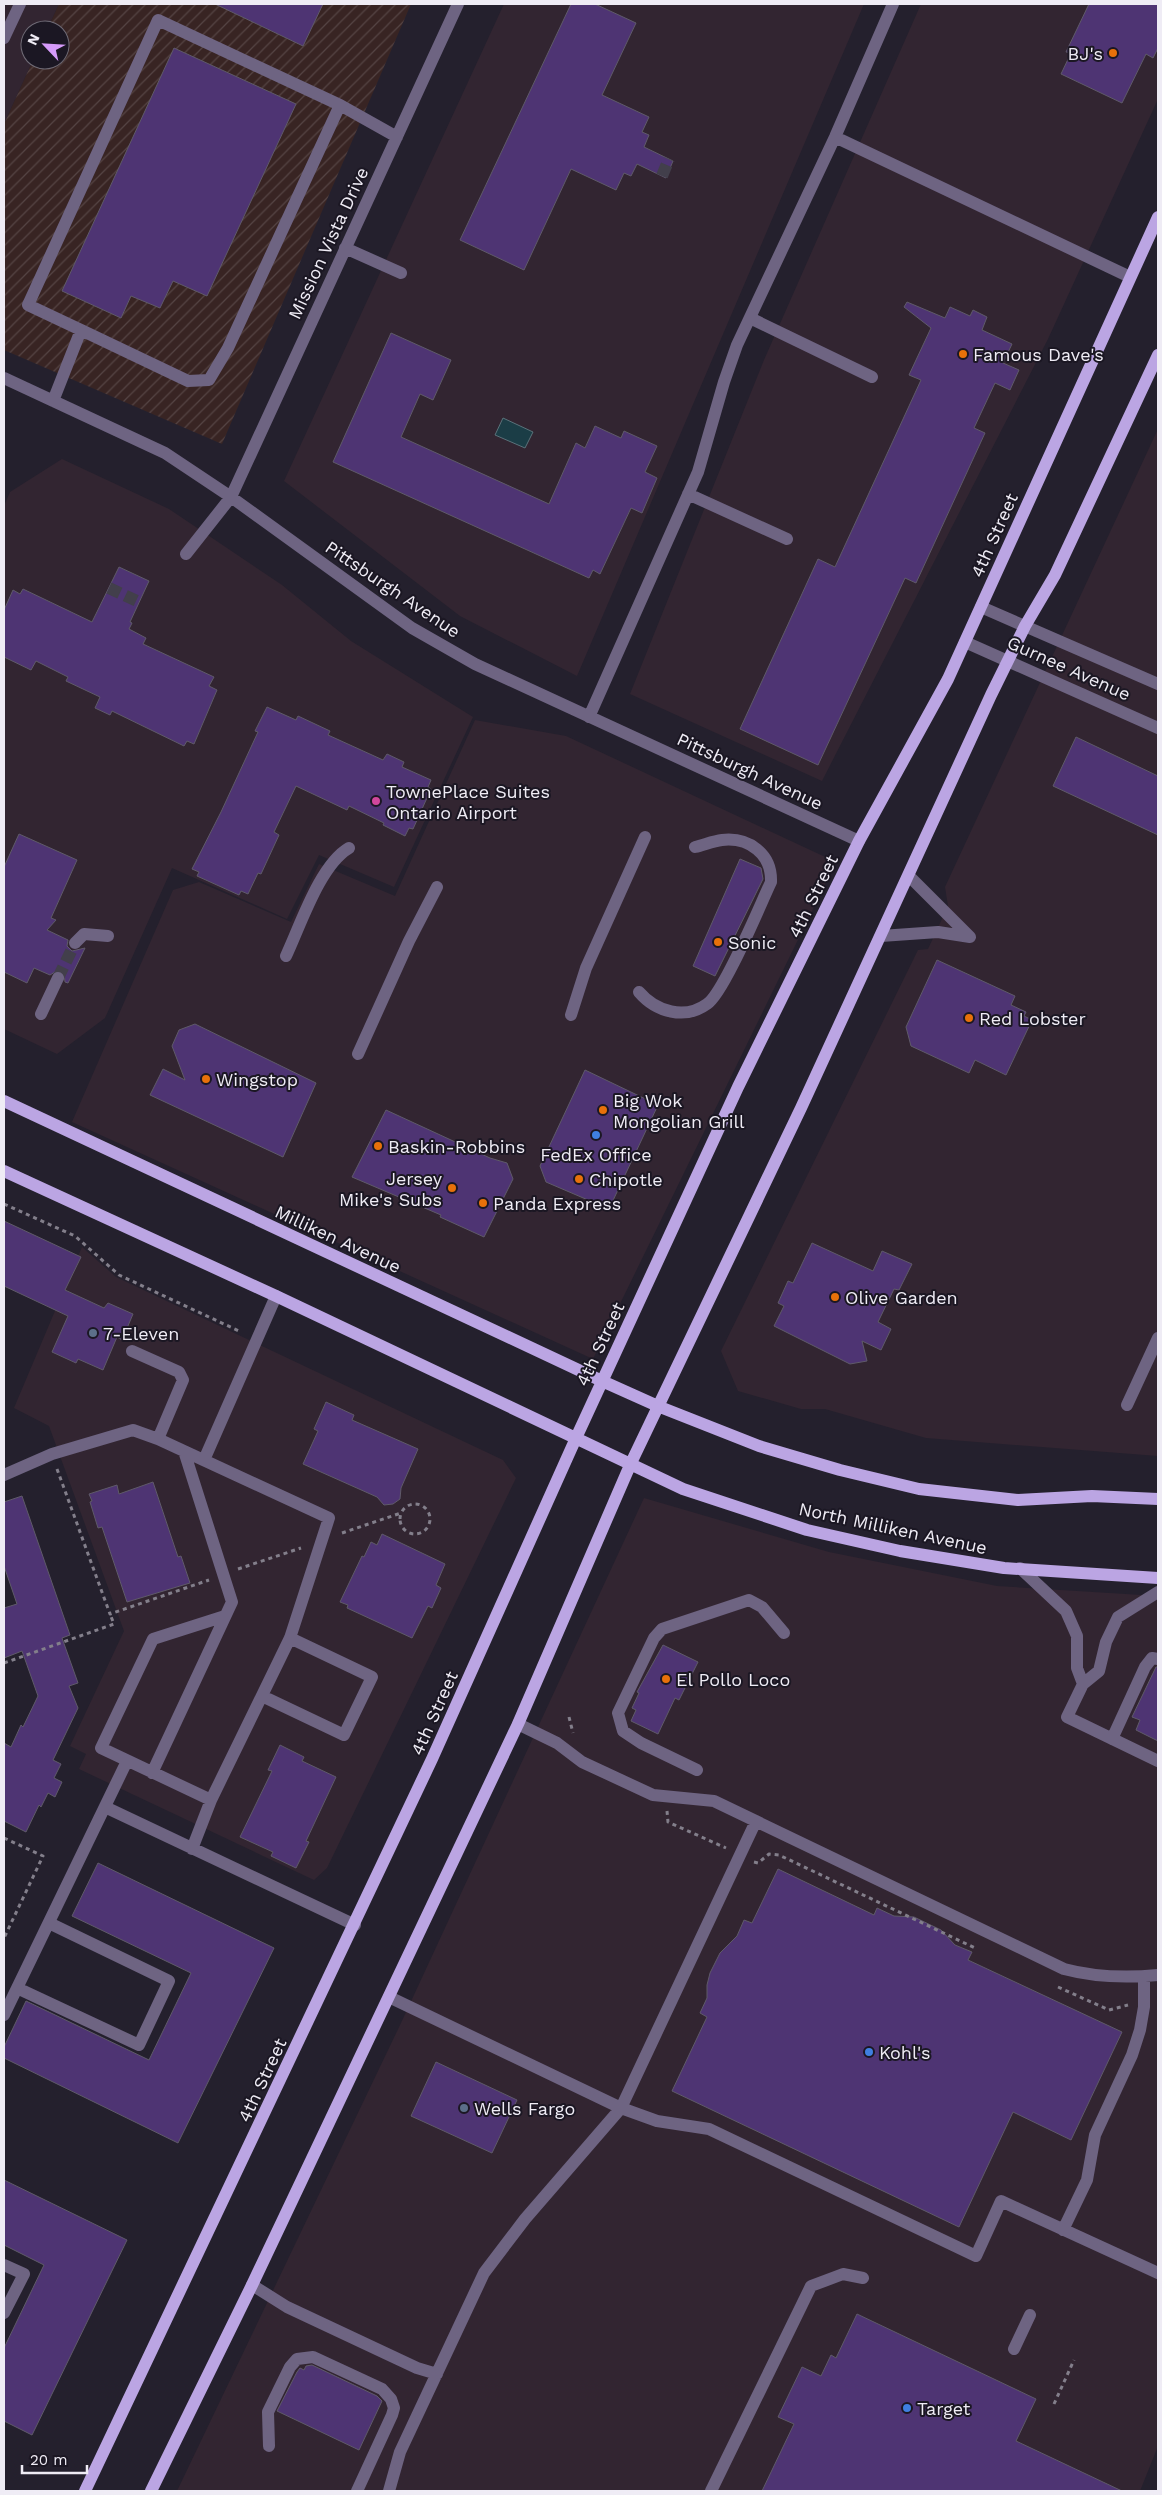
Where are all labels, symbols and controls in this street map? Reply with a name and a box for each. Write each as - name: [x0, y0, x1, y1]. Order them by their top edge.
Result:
- north arrow: [20, 20, 70, 70]
- text: N: [24, 31, 43, 48]
- place label: BJ's: [1068, 43, 1103, 64]
- marker: BJ's: [1107, 47, 1119, 59]
- street label: Mission Vista Drive: [284, 164, 372, 322]
- place label: Famous Dave's: [973, 344, 1104, 365]
- marker: Famous Dave's: [957, 348, 969, 360]
- street label: 4th Street: [966, 489, 1022, 580]
- street label: Pittsburgh Avenue: [322, 536, 464, 642]
- street label: Gurnee Avenue: [1004, 631, 1134, 705]
- street label: Pittsburgh Avenue: [674, 728, 826, 814]
- place label: TownePlace Suites Ontario Airport: [386, 781, 550, 823]
- marker: TownePlace Suites Ontario Airport: [370, 795, 382, 807]
- street label: 4th Street: [784, 851, 842, 941]
- place label: Sonic: [728, 932, 776, 953]
- marker: Sonic: [712, 936, 724, 948]
- place label: Red Lobster: [979, 1008, 1086, 1029]
- marker: Red Lobster: [963, 1012, 975, 1024]
- place label: Wingstop: [216, 1069, 298, 1090]
- marker: Wingstop: [200, 1073, 212, 1085]
- place label: Big Wok Mongolian Grill: [613, 1090, 745, 1132]
- marker: Big Wok Mongolian Grill: [597, 1104, 609, 1116]
- marker: FedEx Office: [590, 1129, 602, 1141]
- place label: Baskin-Robbins: [388, 1136, 525, 1157]
- marker: Baskin-Robbins: [372, 1140, 384, 1152]
- place label: FedEx Office: [540, 1144, 652, 1165]
- place label: Jersey Mike's Subs: [339, 1168, 443, 1210]
- place label: Chipotle: [589, 1169, 663, 1190]
- marker: Chipotle: [573, 1173, 585, 1185]
- marker: Jersey Mike's Subs: [446, 1182, 458, 1194]
- place label: Panda Express: [493, 1193, 621, 1214]
- marker: Panda Express: [477, 1197, 489, 1209]
- street label: Milliken Avenue: [272, 1201, 404, 1277]
- place label: Olive Garden: [845, 1287, 958, 1308]
- marker: Olive Garden: [829, 1291, 841, 1303]
- street label: 4th Street: [571, 1298, 629, 1389]
- place label: 7-Eleven: [103, 1323, 179, 1344]
- marker: 7-Eleven: [87, 1327, 99, 1339]
- street label: North Milliken Avenue: [797, 1498, 989, 1558]
- street label: 4th Street: [406, 1667, 462, 1758]
- place label: El Pollo Loco: [676, 1669, 790, 1690]
- marker: El Pollo Loco: [660, 1673, 672, 1685]
- street label: 4th Street: [233, 2034, 291, 2125]
- place label: Kohl's: [879, 2042, 931, 2063]
- marker: Kohl's: [863, 2046, 875, 2058]
- place label: Wells Fargo: [474, 2098, 575, 2119]
- marker: Wells Fargo: [458, 2102, 470, 2114]
- place label: Target: [917, 2398, 971, 2419]
- marker: Target: [901, 2402, 913, 2414]
- scale bar: [22, 2442, 88, 2474]
- text: 20 m: [30, 2451, 68, 2469]

